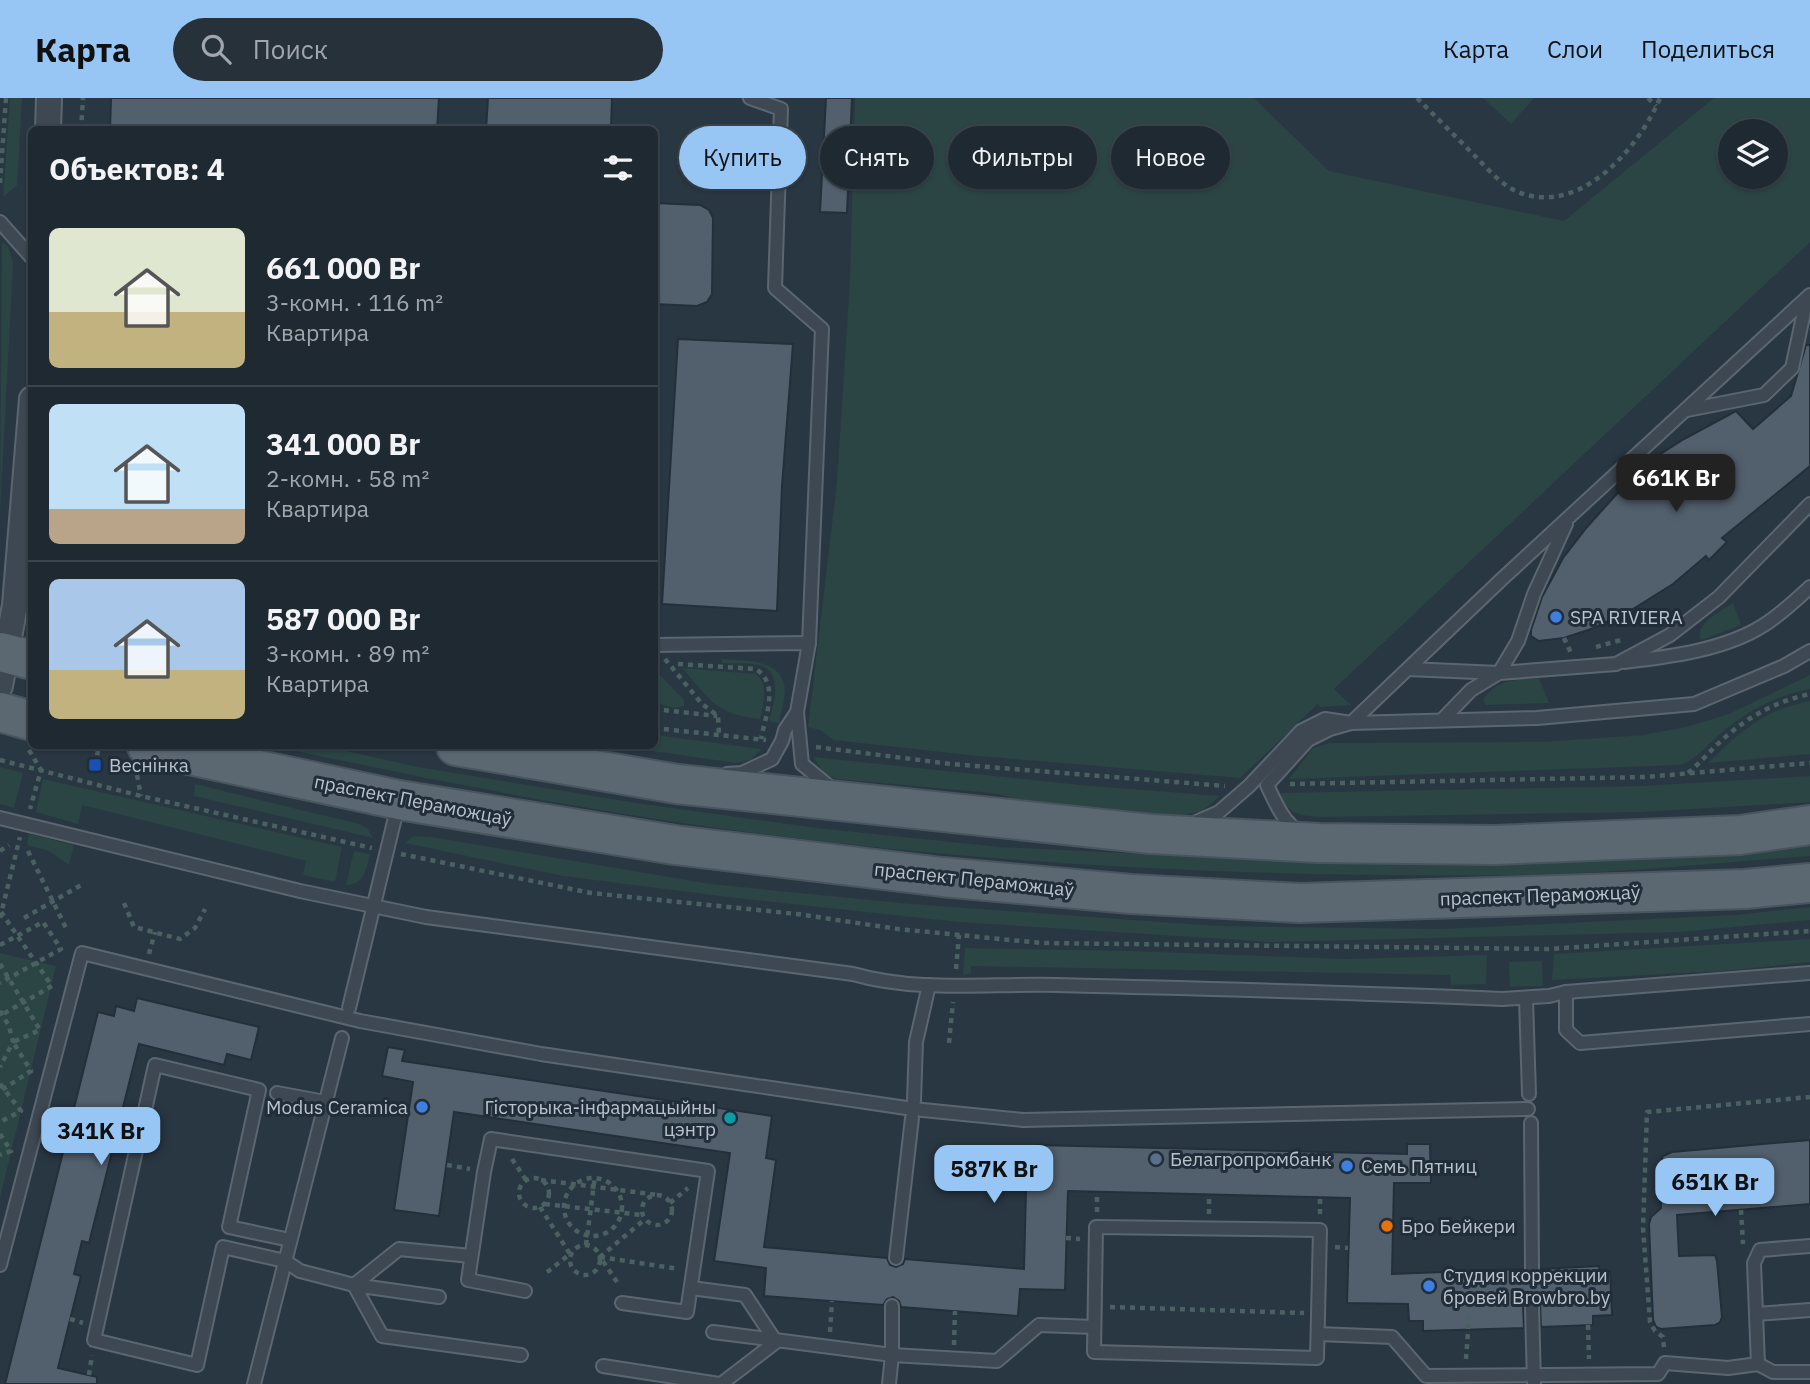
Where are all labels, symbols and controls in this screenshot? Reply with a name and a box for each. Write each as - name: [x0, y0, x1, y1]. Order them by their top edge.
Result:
- search box: [173, 18, 663, 81]
- text: Карта: [35, 28, 131, 71]
- icon: search: [197, 30, 235, 68]
- text: Поиск: [253, 32, 328, 66]
- text: Карта: [1443, 33, 1509, 65]
- text: Слои: [1547, 33, 1603, 65]
- text: Поделиться: [1641, 33, 1775, 65]
- map controls: [1718, 119, 1788, 189]
- button: layers: [1718, 119, 1788, 189]
- chip: Купить: [679, 126, 806, 189]
- chip: Снять: [820, 126, 934, 189]
- chip: Фильтры: [948, 126, 1097, 189]
- chip: Новое: [1111, 126, 1230, 189]
- text: Объектов: 4: [49, 149, 225, 188]
- icon: filters: [599, 149, 637, 187]
- text: 661 000 Br: [266, 248, 420, 287]
- icon: home: [105, 256, 189, 340]
- text: 3-комн. · 116 m²: [266, 287, 443, 317]
- text: Квартира: [266, 317, 369, 347]
- text: 341 000 Br: [266, 424, 420, 463]
- icon: home: [105, 432, 189, 516]
- pin: 661K Br: [1611, 454, 1741, 514]
- text: 661K Br: [1632, 462, 1720, 492]
- text: 2-комн. · 58 m²: [266, 463, 429, 493]
- text: Квартира: [266, 493, 369, 523]
- text: 587 000 Br: [266, 599, 420, 638]
- place label: SPA RIVIERA: [1570, 605, 1683, 629]
- icon: home: [105, 607, 189, 691]
- marker: SPA RIVIERA: [1548, 609, 1564, 625]
- text: 3-комн. · 89 m²: [266, 638, 429, 668]
- text: Квартира: [266, 668, 369, 698]
- place label: Веснінка: [109, 753, 189, 777]
- marker: Веснінка: [87, 757, 103, 773]
- street label: праспект Пераможцаў: [312, 769, 514, 831]
- street label: праспект Пераможцаў: [873, 857, 1076, 901]
- street label: праспект Пераможцаў: [1439, 879, 1641, 910]
- place label: Modus Ceramica: [266, 1095, 408, 1119]
- place label: Гісторыка-інфармацыйны цэнтр: [485, 1095, 716, 1141]
- marker: Modus Ceramica: [414, 1099, 430, 1115]
- pin: 341K Br: [36, 1108, 166, 1167]
- marker: Гісторыка-інфармацыйны цэнтр: [722, 1110, 738, 1126]
- text: 341K Br: [57, 1115, 145, 1145]
- pin: 587K Br: [929, 1146, 1059, 1205]
- place label: Белагропромбанк: [1170, 1147, 1332, 1171]
- marker: Белагропромбанк: [1148, 1151, 1164, 1167]
- text: 587K Br: [950, 1153, 1038, 1183]
- place label: Семь Пятниц: [1361, 1154, 1477, 1178]
- marker: Семь Пятниц: [1339, 1158, 1355, 1174]
- pin: 651K Br: [1650, 1158, 1780, 1218]
- text: 651K Br: [1671, 1166, 1759, 1196]
- place label: Бро Бейкери: [1401, 1214, 1516, 1238]
- marker: Бро Бейкери: [1379, 1218, 1395, 1234]
- place label: Студия коррекции бровей Browbro.by: [1443, 1263, 1611, 1309]
- marker: Студия коррекции бровей Browbro.by: [1421, 1278, 1437, 1294]

